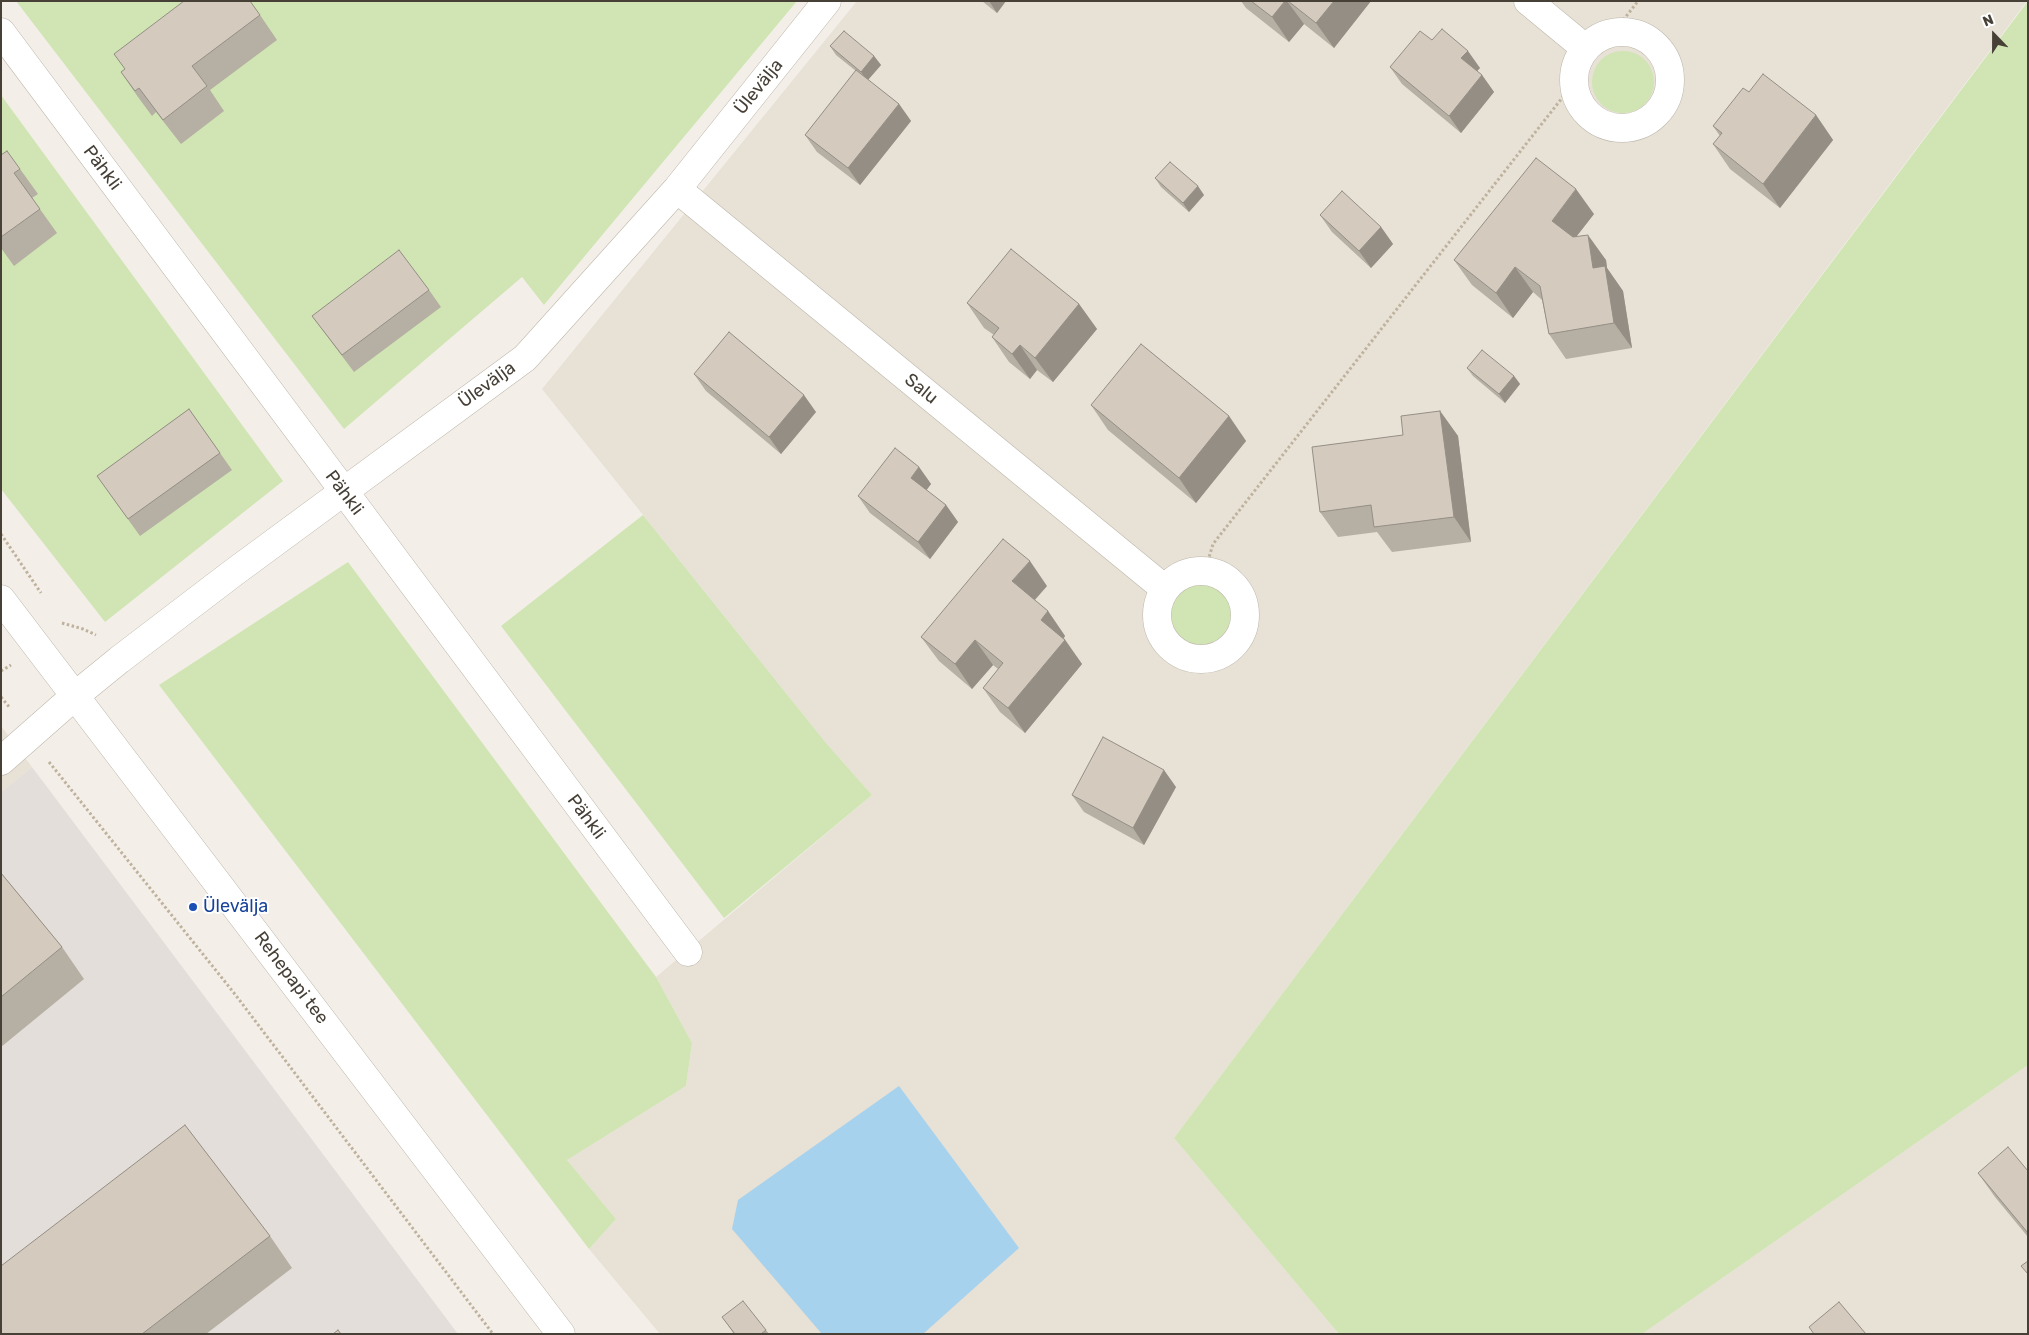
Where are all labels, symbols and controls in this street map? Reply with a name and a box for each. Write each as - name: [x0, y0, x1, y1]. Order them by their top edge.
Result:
- north arrow: [1969, 10, 2019, 60]
- text: N: [1980, 11, 1996, 30]
- street label: Ülevälja: [730, 55, 788, 119]
- street label: Pähkli: [78, 141, 126, 195]
- street label: Ülevälja: [454, 357, 520, 413]
- street label: Salu: [900, 369, 942, 409]
- street label: Pähkli: [320, 466, 368, 520]
- street label: Pähkli: [562, 790, 610, 844]
- place label: Ülevälja: [203, 896, 268, 918]
- marker: Ülevälja: [187, 901, 199, 913]
- street label: Rehepapi tee: [249, 928, 333, 1028]

